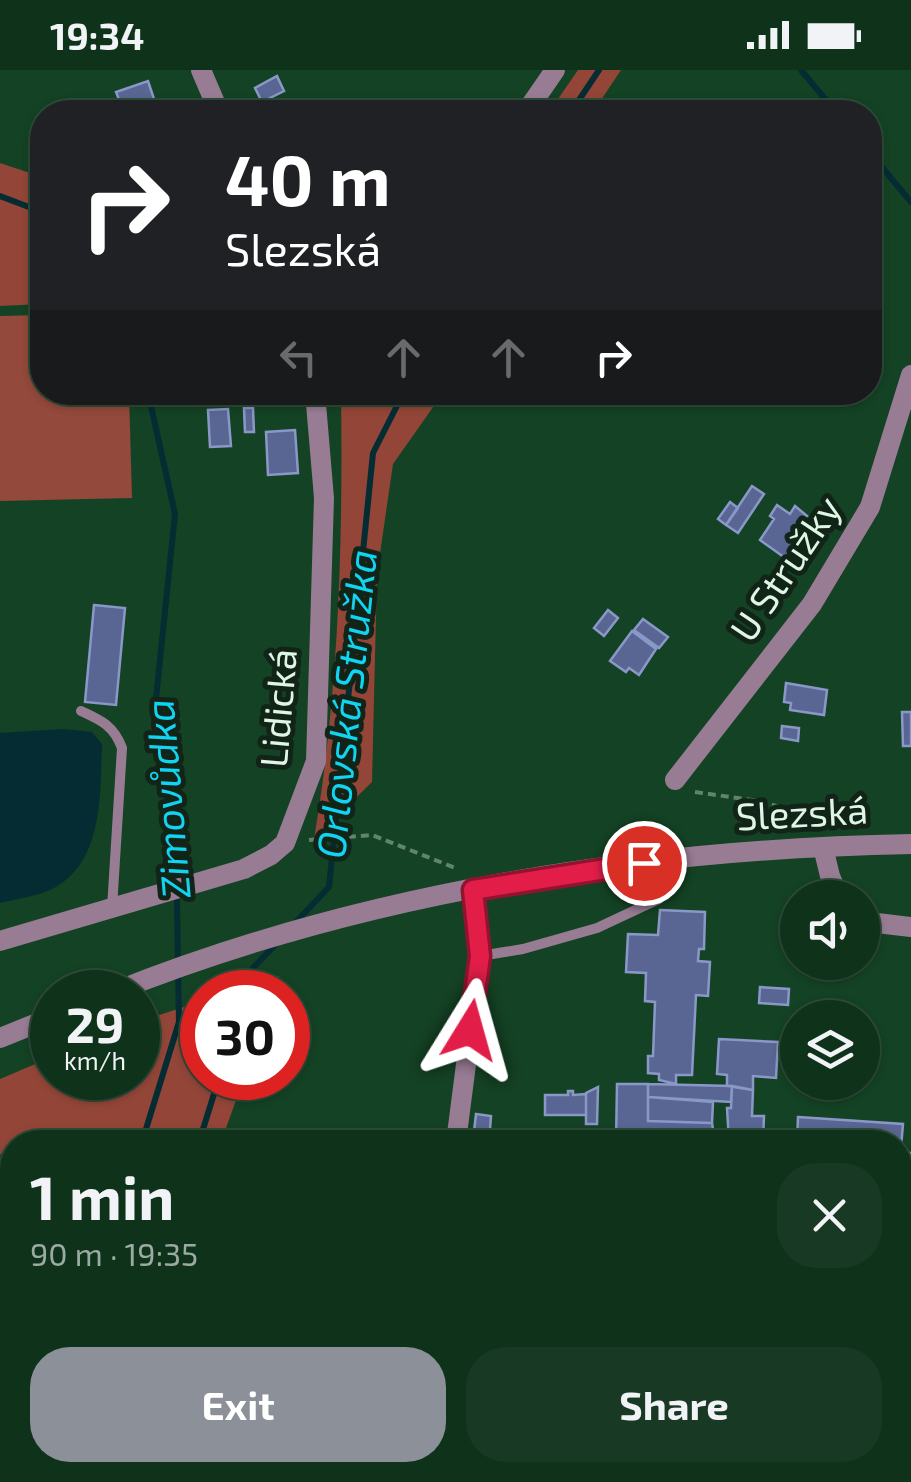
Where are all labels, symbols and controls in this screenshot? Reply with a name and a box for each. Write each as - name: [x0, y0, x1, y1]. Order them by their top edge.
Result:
- text: 19:34: [50, 12, 144, 58]
- text: 40 m: [225, 136, 391, 220]
- icon: right: [60, 140, 190, 270]
- text: Slezská: [225, 221, 381, 275]
- icon: left: [271, 330, 326, 385]
- icon: ahead: [376, 330, 431, 385]
- icon: ahead: [481, 330, 536, 385]
- icon: right: [586, 330, 641, 385]
- street label: U Stružky: [719, 487, 850, 649]
- water label: Orlovská Stružka: [305, 547, 385, 861]
- street label: Lidická: [249, 647, 305, 769]
- water label: Zimovůdka: [133, 698, 199, 901]
- street label: Slezská: [735, 786, 869, 838]
- pin: [602, 821, 687, 906]
- icon: arrive: [617, 836, 672, 891]
- map controls: [780, 880, 880, 1100]
- button: sound: [780, 880, 880, 980]
- speed limit sign: 30: [180, 970, 310, 1100]
- position arrow: [418, 978, 522, 1082]
- text: 29: [66, 993, 124, 1053]
- button: layers: [780, 1000, 880, 1100]
- text: km/h: [64, 1045, 126, 1075]
- text: 1 min: [30, 1160, 174, 1232]
- button: close: [777, 1163, 882, 1268]
- text: 90 m · 19:35: [30, 1234, 198, 1272]
- button: Exit: [30, 1347, 446, 1462]
- button: Share: [466, 1347, 882, 1462]

